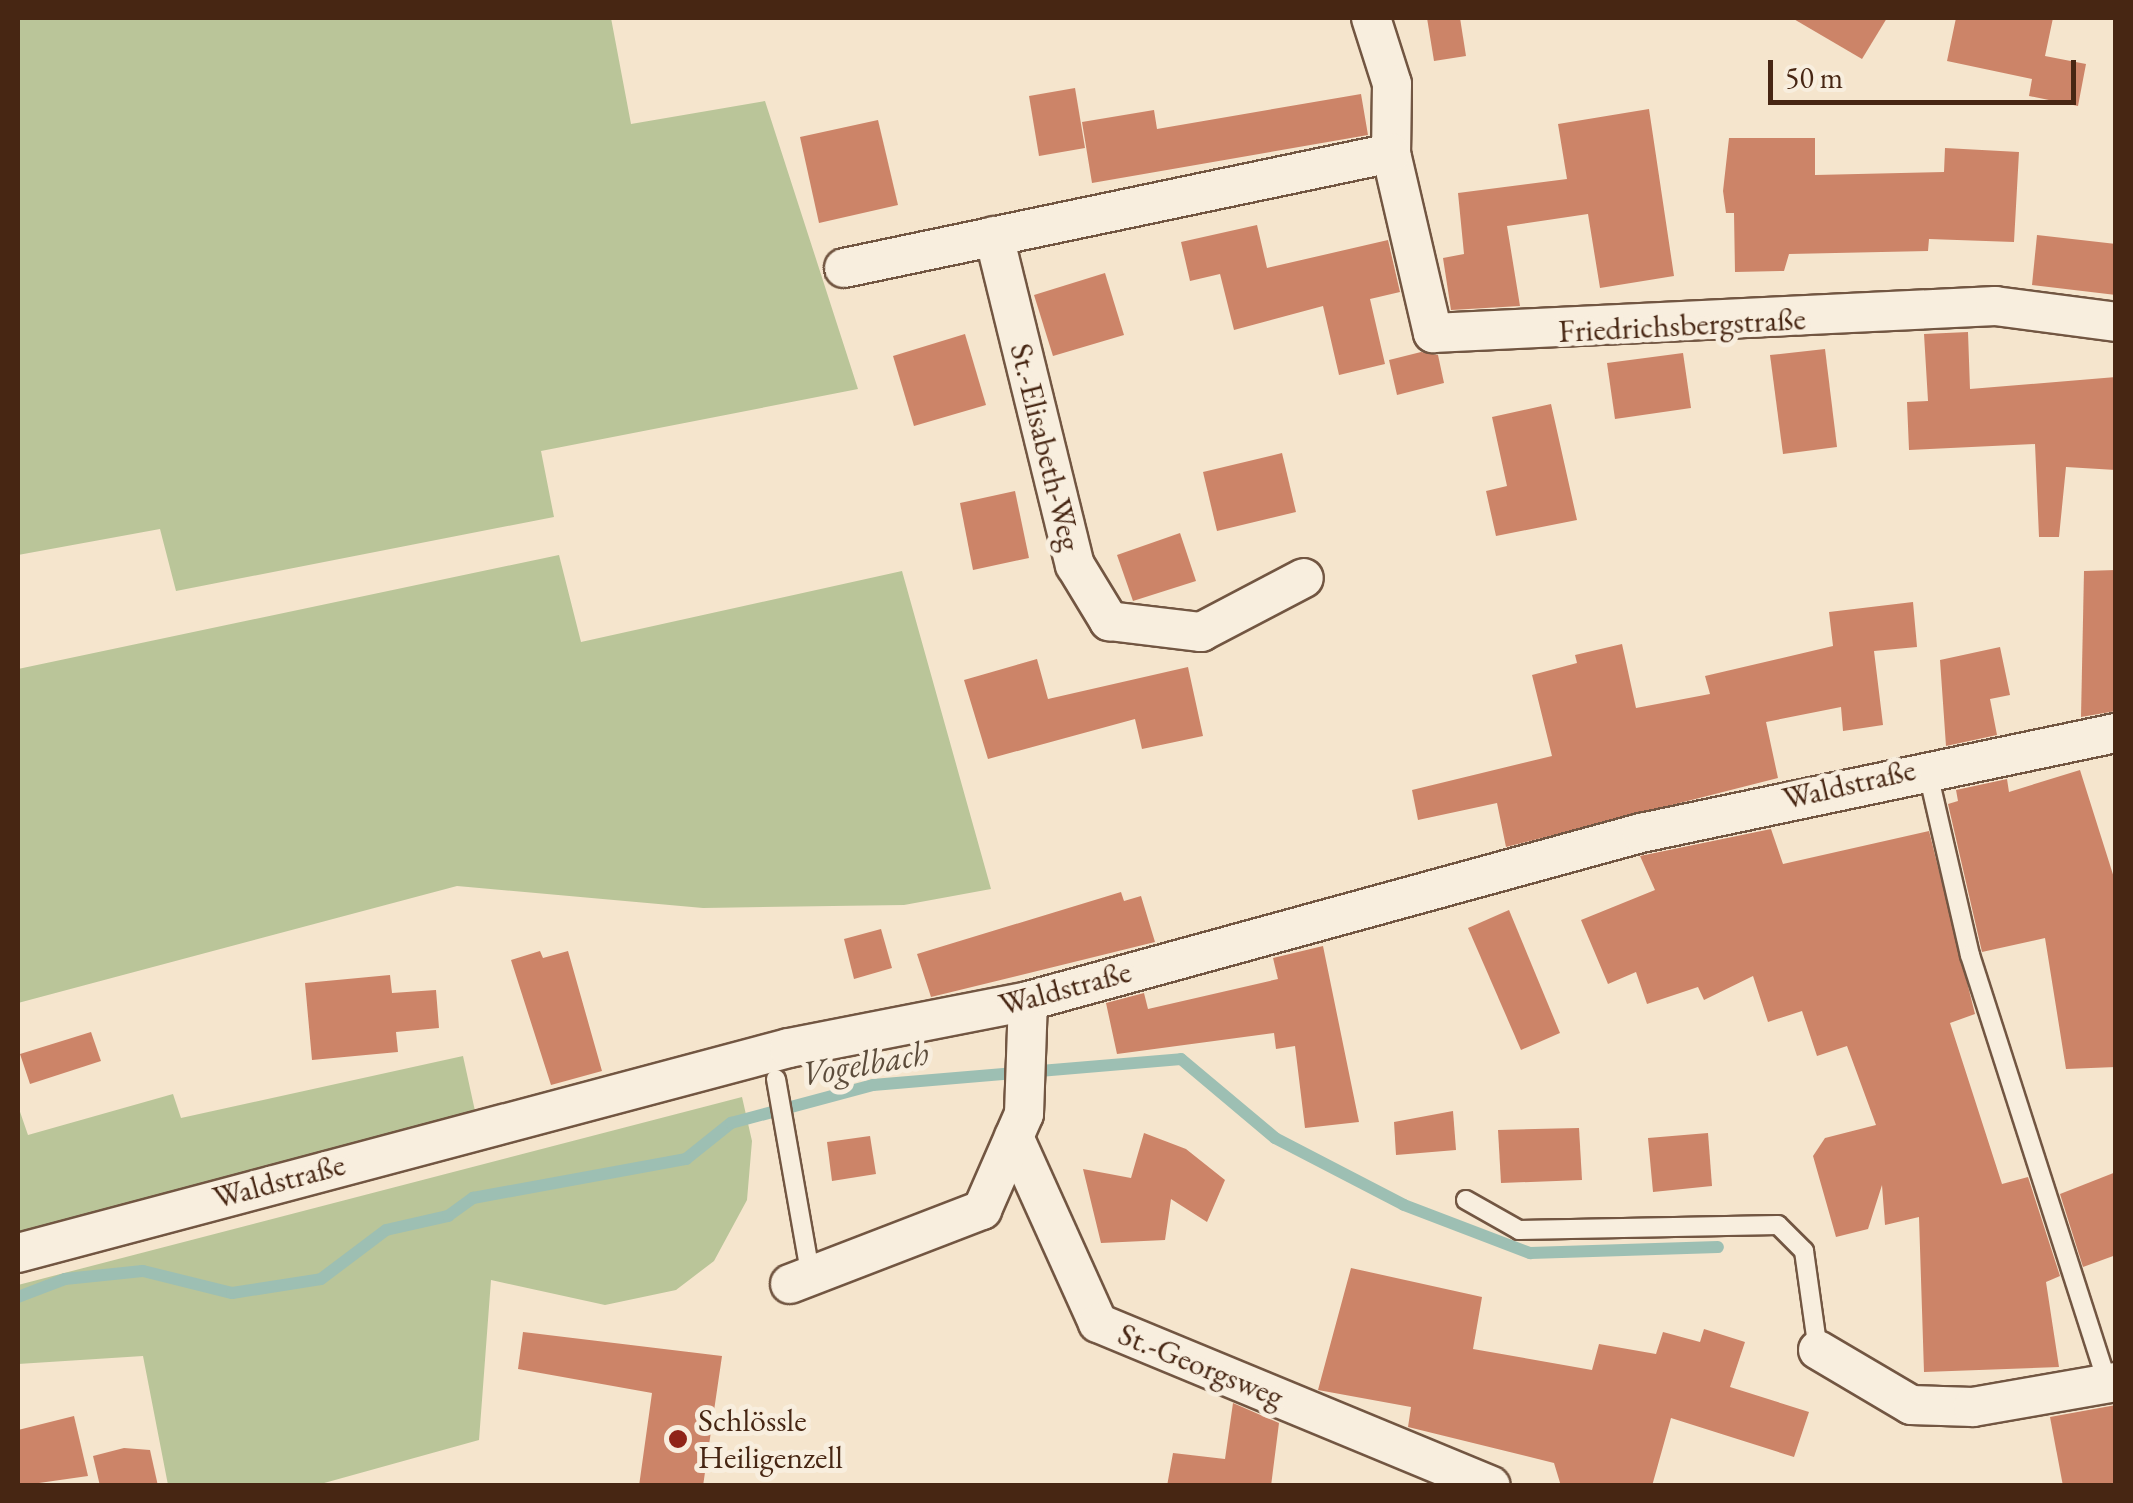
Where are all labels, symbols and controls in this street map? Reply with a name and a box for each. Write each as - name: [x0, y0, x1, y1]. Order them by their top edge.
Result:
- scale bar: [1773, 40, 2080, 102]
- text: 50 m: [1785, 58, 1843, 97]
- street label: Friedrichsbergstraße: [1557, 299, 1807, 351]
- street label: St.-Elisabeth-Weg: [1002, 339, 1090, 555]
- street label: Waldstraße: [1779, 750, 1919, 818]
- street label: Waldstraße: [995, 952, 1135, 1024]
- water label: Vogelbach: [798, 1031, 932, 1095]
- street label: Waldstraße: [209, 1145, 349, 1217]
- street label: St.-Georgsweg: [1113, 1314, 1289, 1416]
- place label: Schlössle Heiligenzell: [698, 1402, 843, 1477]
- marker: Schlössle Heiligenzell: [667, 1428, 689, 1450]

